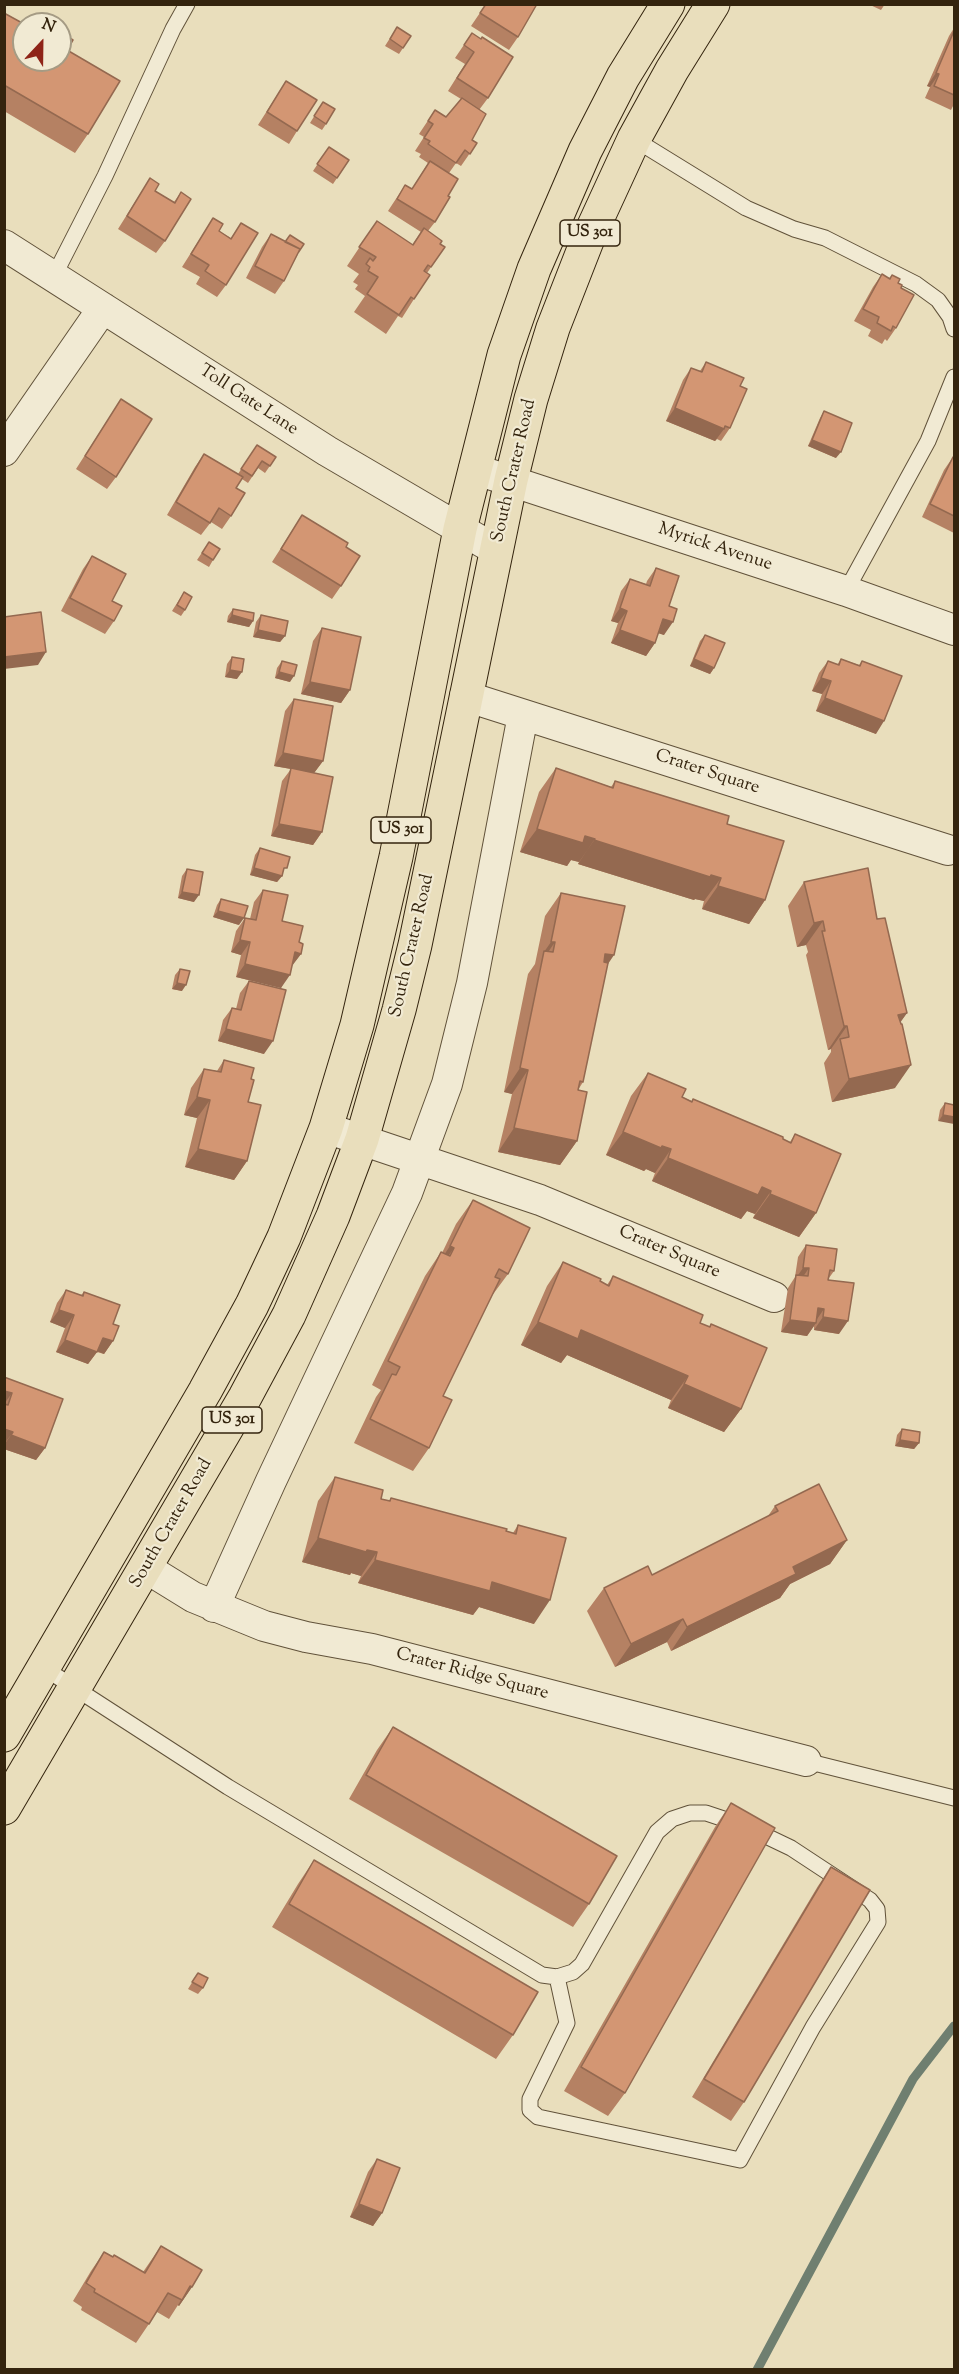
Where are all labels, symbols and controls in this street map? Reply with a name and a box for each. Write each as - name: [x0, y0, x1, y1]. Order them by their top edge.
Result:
- north arrow: [12, 12, 72, 72]
- text: N: [38, 14, 58, 40]
- road number: US 301: [560, 220, 620, 246]
- street label: Toll Gate Lane: [194, 361, 302, 441]
- street label: South Crater Road: [488, 397, 542, 545]
- street label: Myrick Avenue: [655, 519, 775, 577]
- street label: Crater Square: [652, 746, 762, 800]
- road number: US 301: [371, 817, 431, 843]
- street label: South Crater Road: [386, 872, 440, 1020]
- street label: Crater Square: [615, 1222, 723, 1284]
- road number: US 301: [202, 1407, 262, 1433]
- street label: South Crater Road: [126, 1455, 218, 1593]
- street label: Crater Ridge Square: [393, 1644, 551, 1706]

